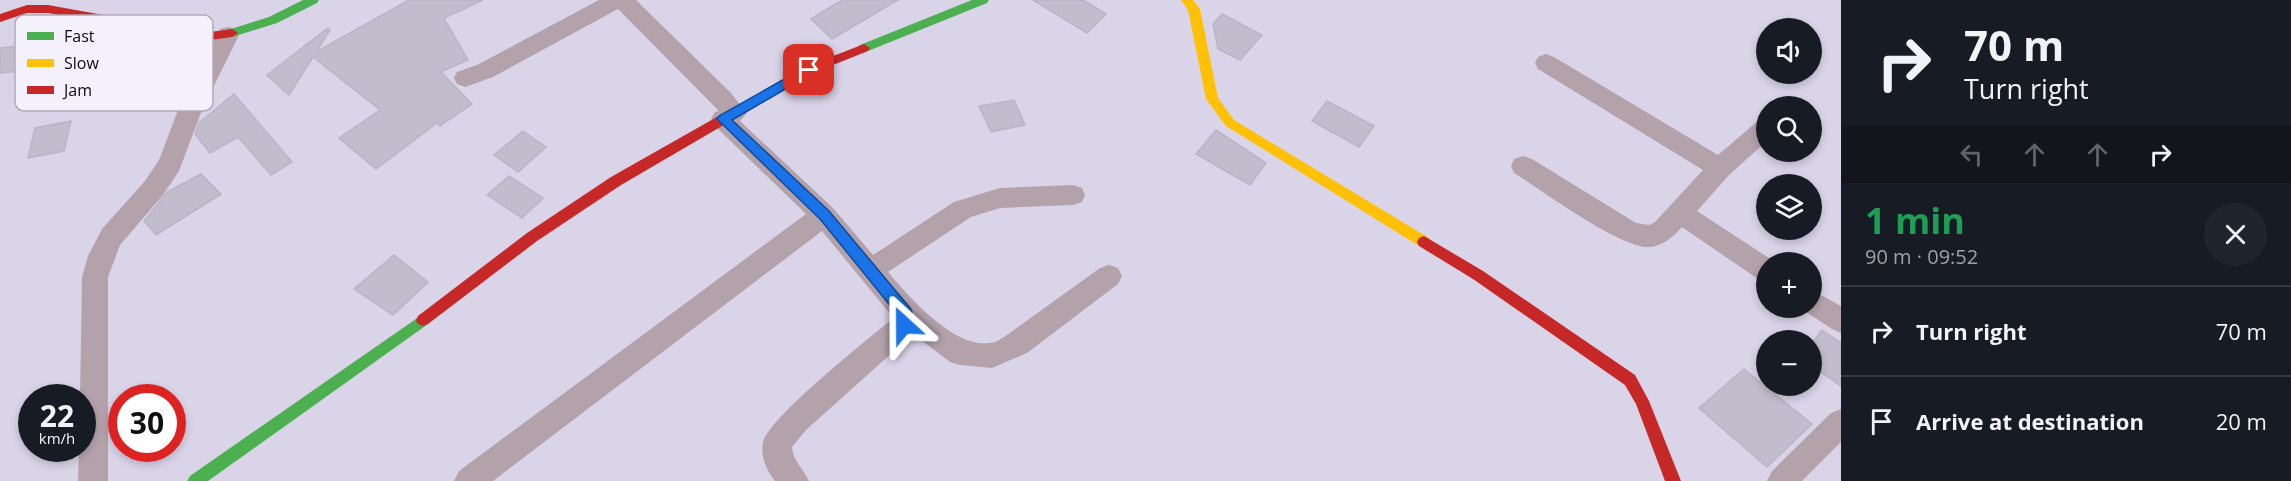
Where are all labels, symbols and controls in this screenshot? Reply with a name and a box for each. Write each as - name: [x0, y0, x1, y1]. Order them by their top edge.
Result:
- legend: [15, 15, 213, 111]
- text: 70 m: [1964, 16, 2064, 73]
- map controls: [1756, 18, 1822, 396]
- button: sound: [1756, 18, 1822, 84]
- icon: right: [1865, 24, 1943, 102]
- text: Fast: [64, 25, 95, 47]
- pin: [783, 44, 834, 95]
- text: Slow: [64, 52, 99, 74]
- icon: arrive: [792, 53, 825, 86]
- text: Turn right: [1964, 70, 2089, 107]
- text: Jam: [62, 79, 92, 101]
- button: search: [1756, 96, 1822, 162]
- icon: left: [1955, 138, 1988, 171]
- icon: ahead: [2018, 138, 2051, 171]
- icon: ahead: [2081, 138, 2114, 171]
- icon: right: [2144, 138, 2177, 171]
- button: layers: [1756, 174, 1822, 240]
- text: 1 min: [1865, 196, 1965, 245]
- button: close: [2204, 203, 2267, 266]
- text: 90 m · 09:52: [1865, 243, 1978, 270]
- button: +: [1756, 252, 1822, 318]
- position arrow: [872, 293, 936, 357]
- icon: right: [1865, 315, 1898, 348]
- text: Turn right: [1916, 316, 2027, 346]
- text: 70 m: [2216, 316, 2267, 346]
- button: −: [1756, 330, 1822, 396]
- speed limit sign: 30: [108, 384, 186, 462]
- text: 22: [40, 395, 74, 436]
- icon: arrive: [1865, 405, 1898, 438]
- text: Arrive at destination: [1916, 406, 2144, 436]
- text: 20 m: [2216, 406, 2267, 436]
- text: km/h: [39, 428, 75, 448]

